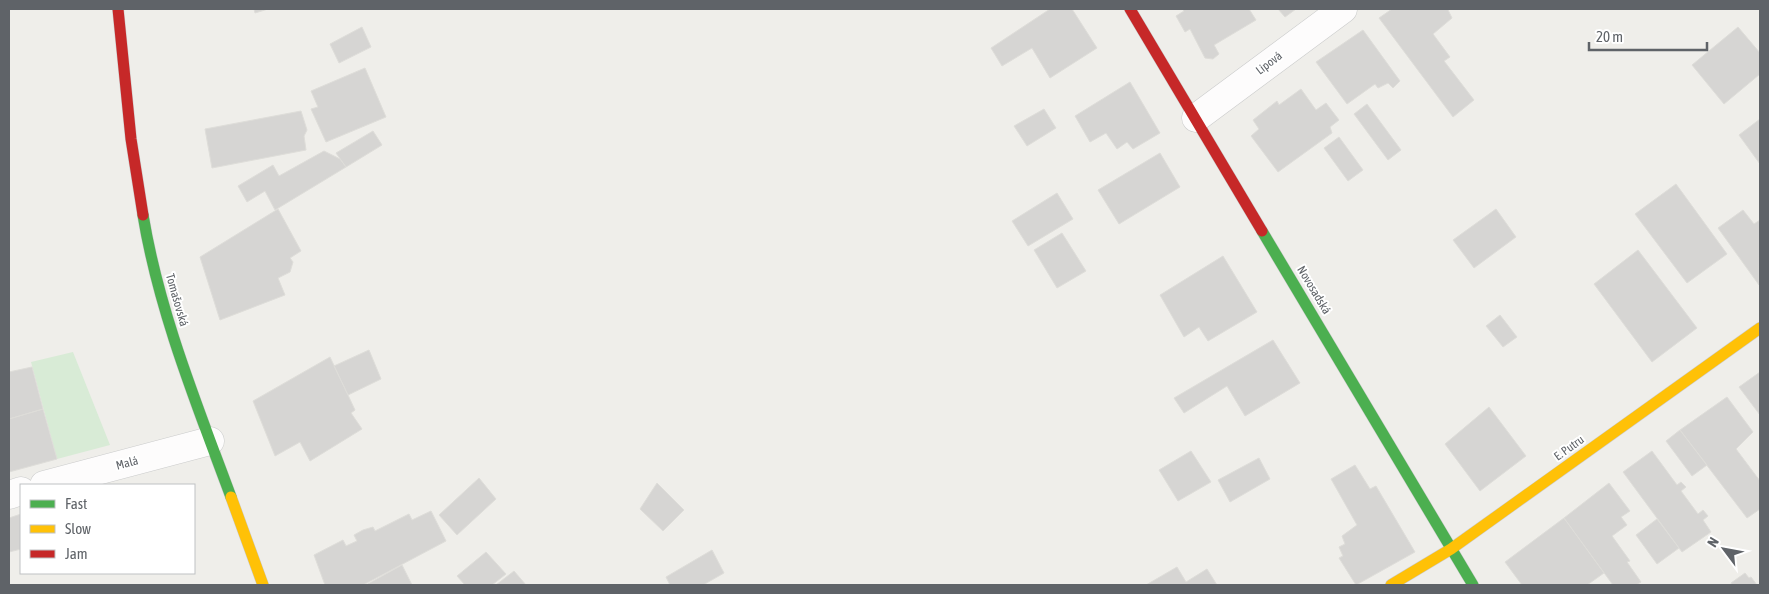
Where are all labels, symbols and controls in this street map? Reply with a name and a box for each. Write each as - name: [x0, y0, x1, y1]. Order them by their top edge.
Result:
- scale bar: [1589, 20, 1706, 52]
- text: 20 m: [1596, 28, 1623, 45]
- street label: Lipová: [1253, 49, 1285, 77]
- street label: Novosadská: [1294, 263, 1334, 317]
- street label: Tomašovská: [163, 272, 191, 328]
- street label: E. Putru: [1551, 432, 1587, 463]
- street label: Malá: [114, 453, 140, 473]
- legend: [20, 484, 195, 574]
- text: Fast: [65, 495, 87, 512]
- text: Slow: [65, 520, 91, 537]
- north arrow: [1699, 524, 1749, 574]
- text: N: [1704, 534, 1722, 550]
- text: Jam: [65, 545, 88, 562]

